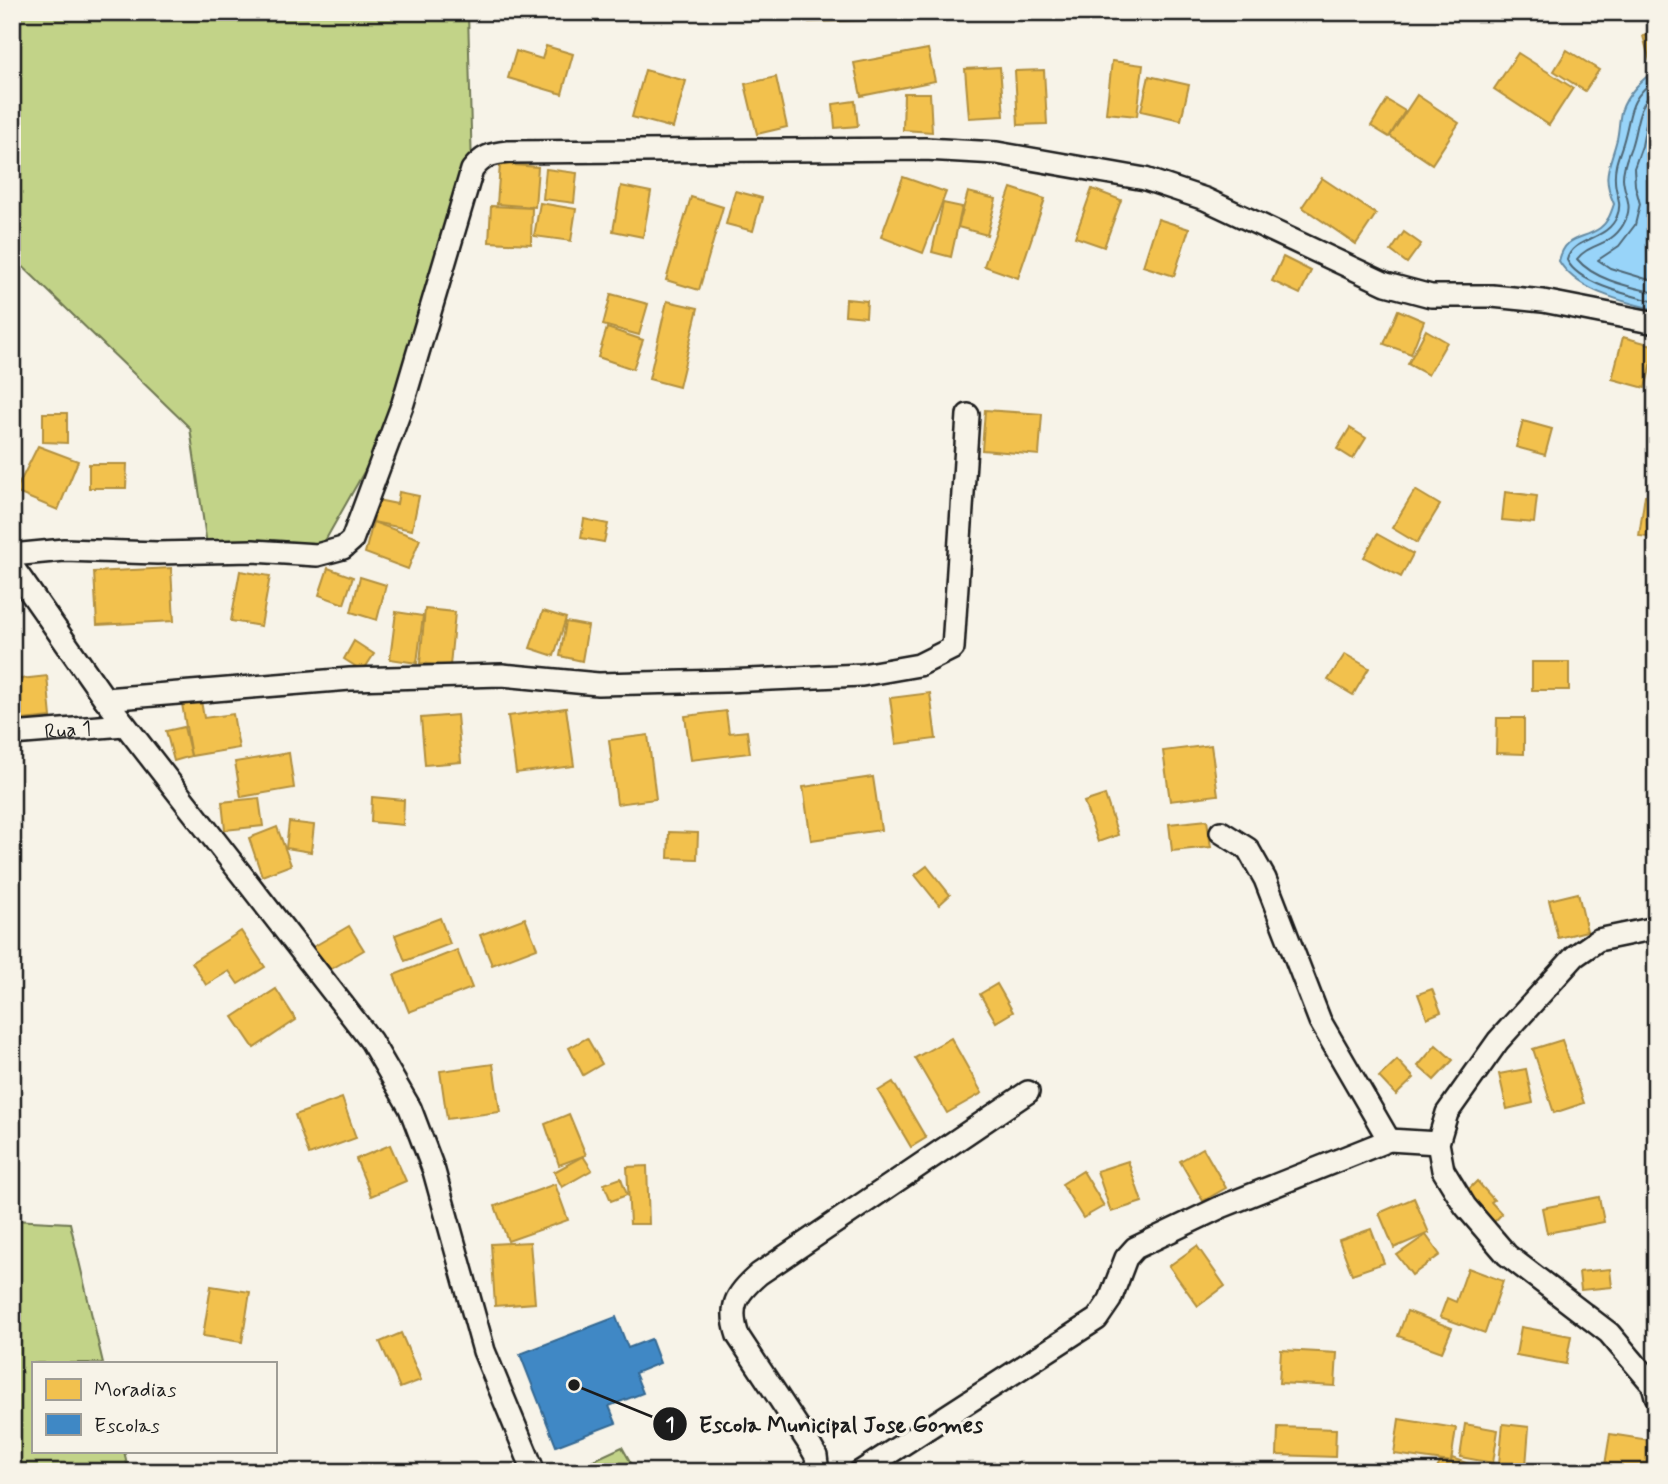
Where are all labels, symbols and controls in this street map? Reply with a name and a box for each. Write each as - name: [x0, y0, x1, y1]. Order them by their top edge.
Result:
- street label: Rua 1: [43, 715, 92, 746]
- legend: [32, 1362, 276, 1452]
- text: Moradias: [94, 1376, 177, 1404]
- callout: Escola Municipal Jose Gomes: [652, 1402, 995, 1446]
- text: 1: [665, 1411, 675, 1439]
- text: Escola Municipal Jose Gomes: [699, 1411, 984, 1441]
- text: Escolas: [94, 1412, 160, 1440]

